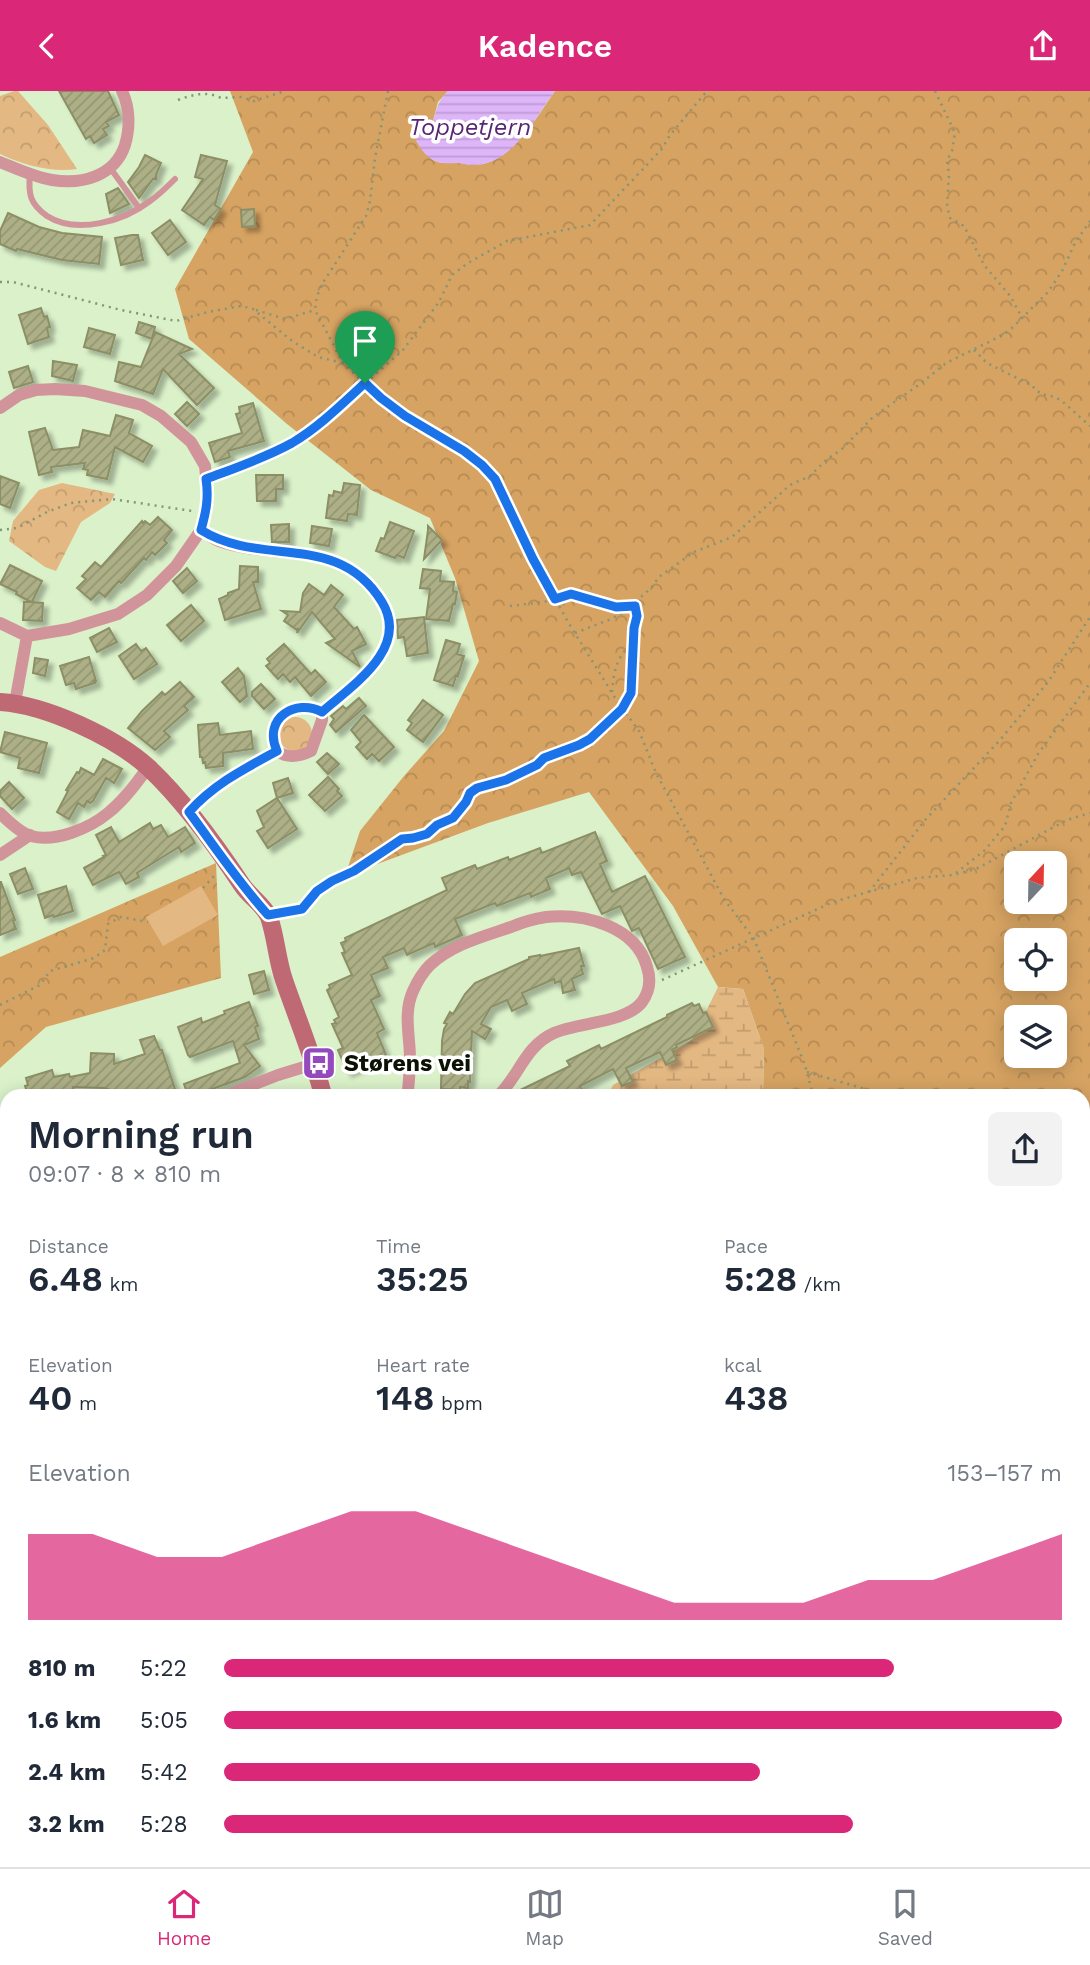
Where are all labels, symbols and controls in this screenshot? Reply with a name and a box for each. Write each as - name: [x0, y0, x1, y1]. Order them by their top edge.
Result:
- icon: back: [28, 27, 66, 65]
- text: Kadence: [478, 27, 612, 65]
- icon: share: [1024, 27, 1062, 65]
- water label: Toppetjern: [409, 113, 531, 141]
- pin: [335, 311, 395, 383]
- icon: arrive: [346, 322, 384, 360]
- north arrow: [1004, 851, 1068, 913]
- map controls: [1004, 851, 1067, 1068]
- button: locate: [1004, 928, 1067, 991]
- button: layers: [1004, 1005, 1067, 1068]
- bus stop icon: Størens vei: [300, 1044, 338, 1082]
- place label: Størens vei: [344, 1050, 471, 1077]
- button: share: [988, 1112, 1062, 1186]
- text: Morning run: [28, 1113, 254, 1157]
- text: 09:07 · 8 × 810 m: [28, 1161, 221, 1188]
- text: Distance: [28, 1235, 109, 1258]
- text: Time: [376, 1235, 421, 1258]
- text: Pace: [724, 1235, 768, 1258]
- text: 6.48: [28, 1258, 103, 1300]
- text: 35:25: [376, 1258, 469, 1300]
- text: 5:28: [724, 1258, 797, 1300]
- text: km: [103, 1273, 138, 1296]
- text: /km: [797, 1273, 841, 1296]
- text: Elevation: [28, 1354, 113, 1377]
- text: Heart rate: [376, 1354, 470, 1377]
- text: kcal: [724, 1354, 762, 1377]
- text: 40: [28, 1377, 72, 1419]
- text: 148: [376, 1377, 435, 1419]
- text: 438: [724, 1377, 789, 1419]
- text: m: [72, 1392, 97, 1415]
- text: bpm: [435, 1392, 483, 1415]
- text: Elevation: [28, 1460, 131, 1487]
- text: 153–157 m: [948, 1460, 1062, 1487]
- text: 810 m: [28, 1655, 95, 1682]
- text: 5:22: [140, 1655, 187, 1682]
- text: 1.6 km: [28, 1707, 101, 1734]
- text: 5:05: [140, 1707, 188, 1734]
- text: 2.4 km: [28, 1759, 106, 1786]
- text: 5:42: [140, 1759, 188, 1786]
- text: 3.2 km: [28, 1811, 105, 1838]
- text: 5:28: [140, 1811, 188, 1838]
- tab: Home: [157, 1885, 211, 1950]
- tab: Map: [525, 1885, 564, 1950]
- tab: Saved: [878, 1885, 933, 1950]

